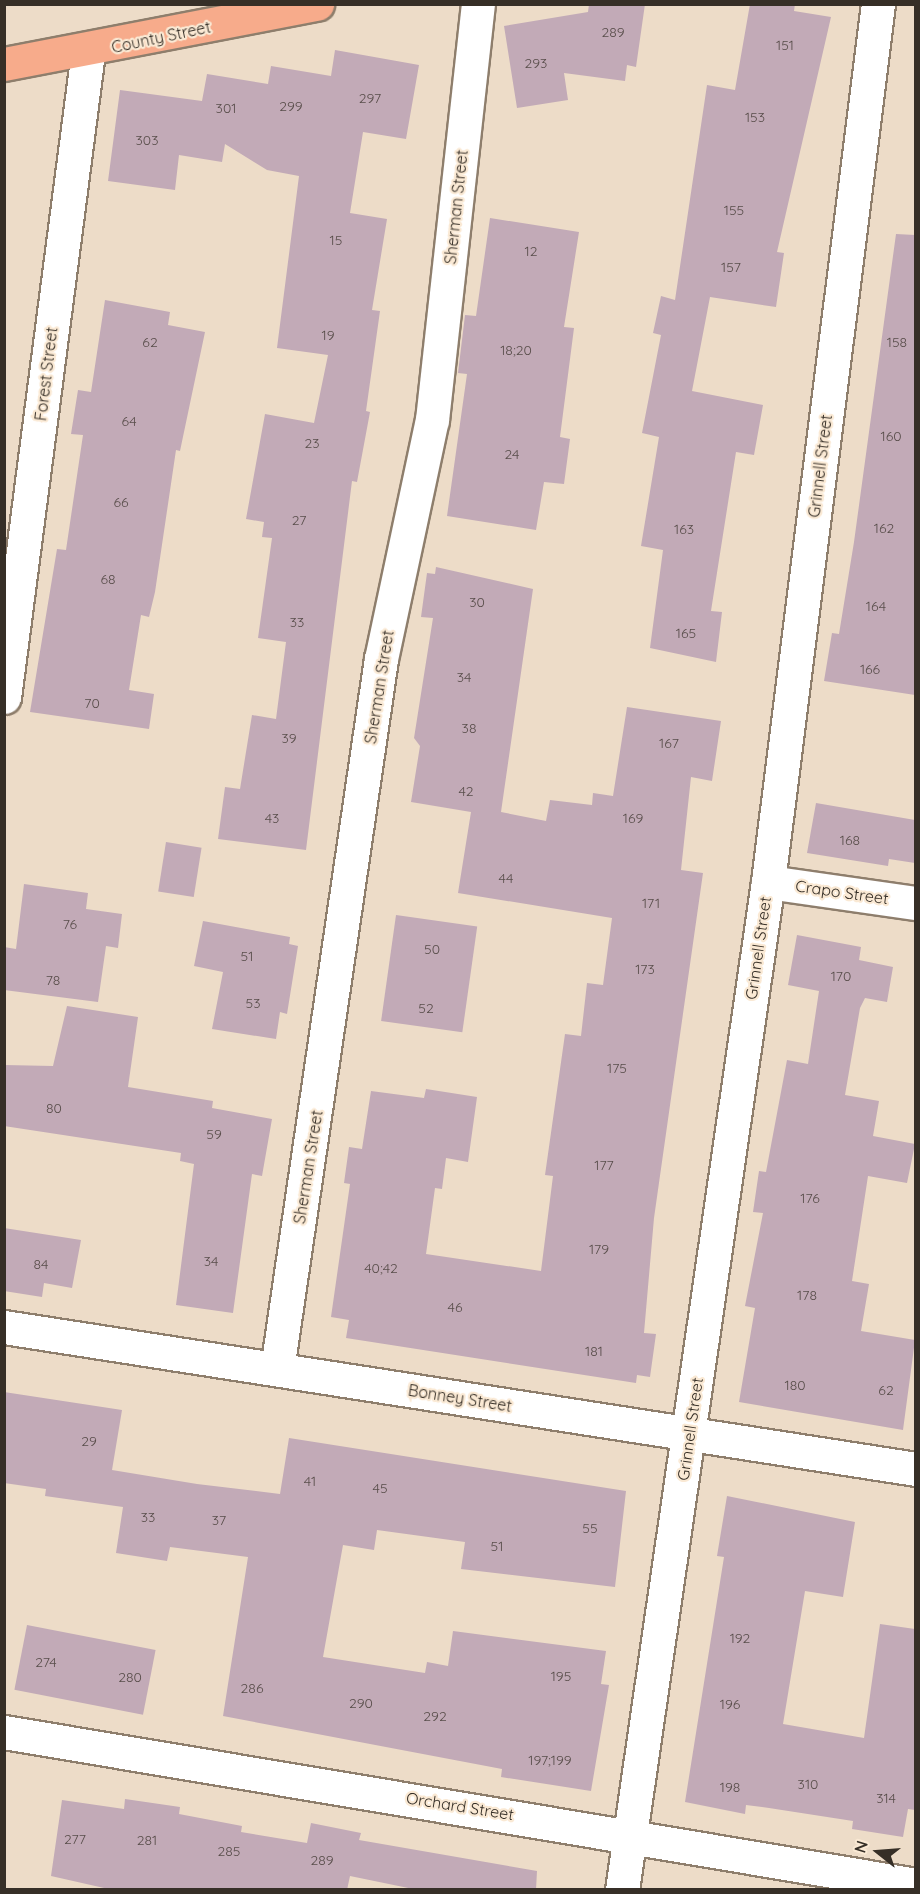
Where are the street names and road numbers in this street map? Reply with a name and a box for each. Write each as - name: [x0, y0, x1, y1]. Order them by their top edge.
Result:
- street label: County Street: [110, 17, 212, 57]
- street label: Sherman Street: [440, 149, 472, 265]
- street label: Forest Street: [31, 326, 61, 422]
- street label: Grinnell Street: [804, 413, 836, 519]
- street label: Sherman Street: [361, 629, 397, 745]
- street label: Crapo Street: [794, 876, 890, 908]
- street label: Grinnell Street: [741, 895, 775, 1001]
- street label: Sherman Street: [290, 1109, 326, 1225]
- street label: Grinnell Street: [673, 1376, 707, 1482]
- street label: Bonney Street: [407, 1380, 513, 1416]
- street label: Orchard Street: [405, 1788, 515, 1824]

